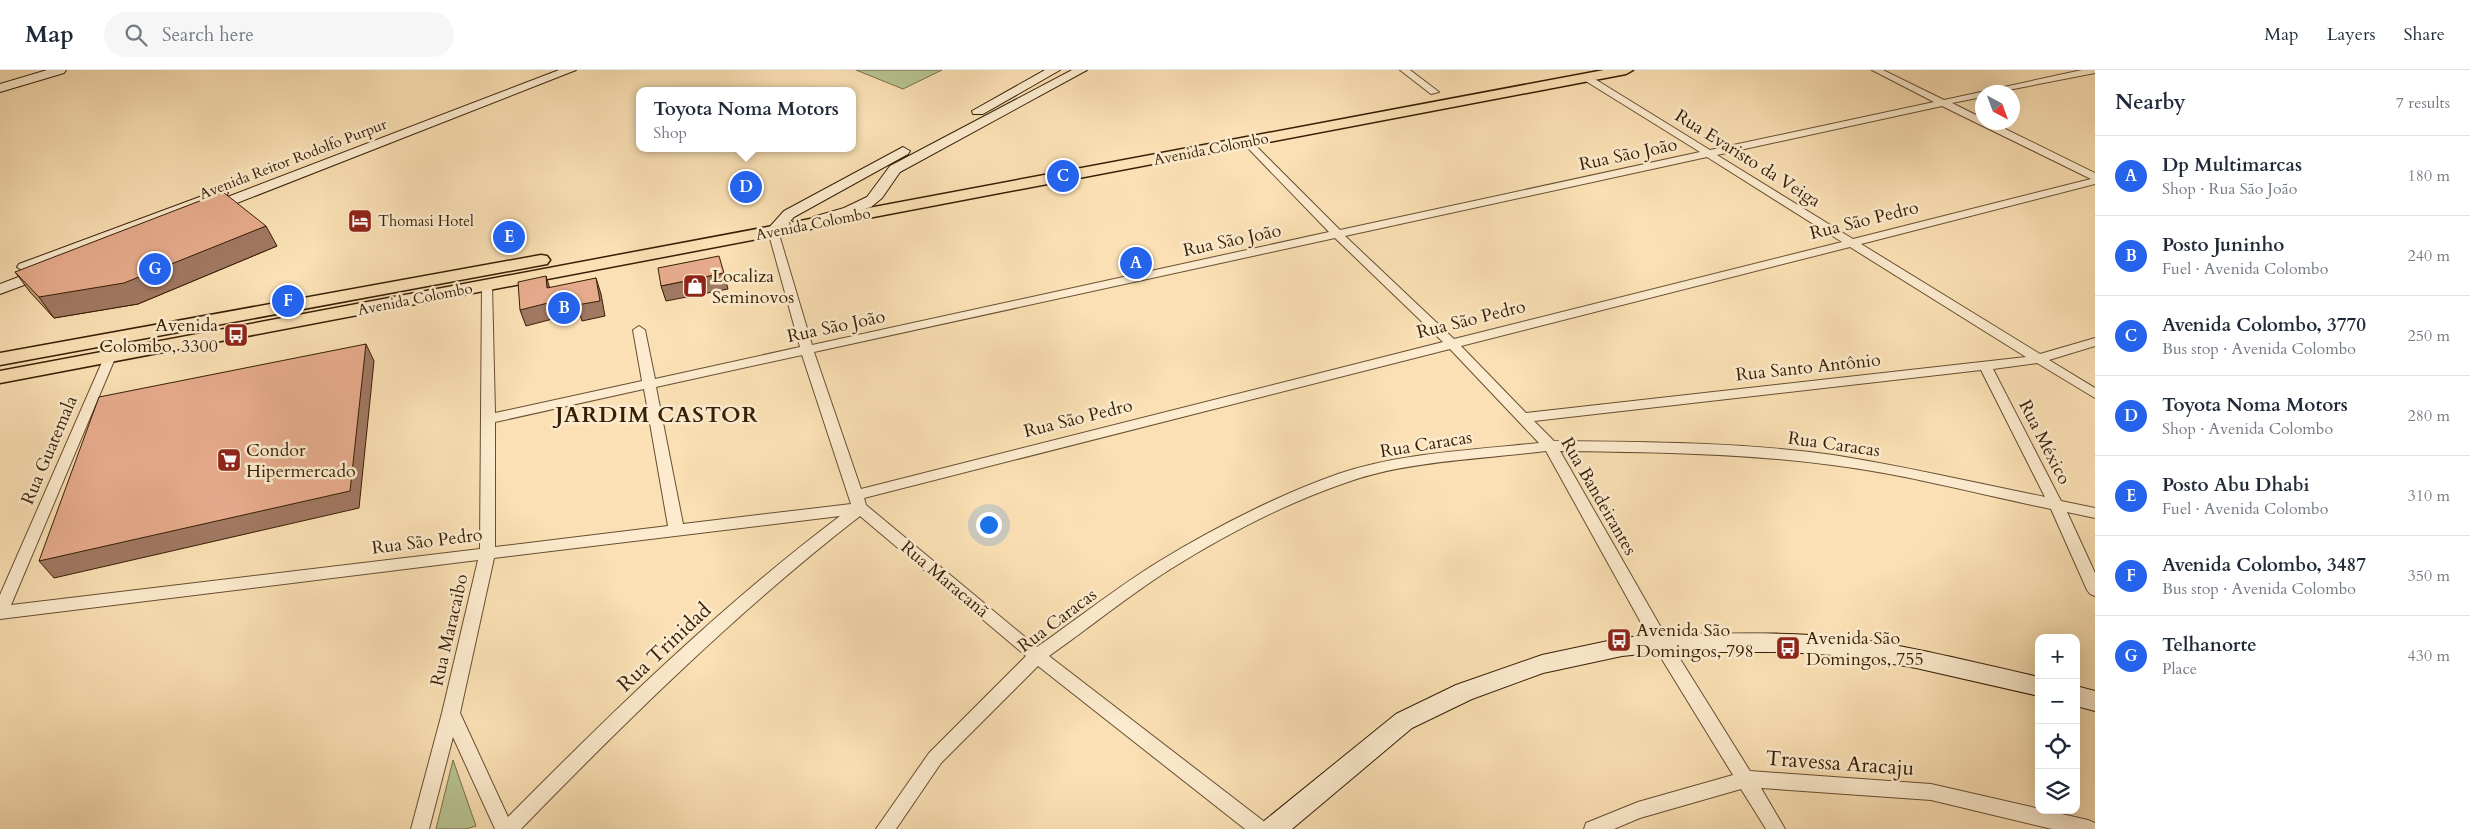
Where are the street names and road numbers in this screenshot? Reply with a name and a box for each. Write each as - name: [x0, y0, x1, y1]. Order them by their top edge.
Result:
- street label: Rua Evaristo da Veiga: [1670, 103, 1826, 213]
- street label: Avenida Reitor Rodolfo Purpur: [196, 114, 390, 204]
- street label: Avenida Colombo: [1152, 128, 1270, 170]
- street label: Rua São João: [1577, 132, 1680, 177]
- street label: Rua São Pedro: [1807, 195, 1921, 246]
- street label: Avenida Colombo: [754, 203, 872, 245]
- street label: Rua São João: [1181, 218, 1284, 263]
- street label: Avenida Colombo: [356, 278, 474, 320]
- street label: Rua São Pedro: [1414, 294, 1528, 345]
- street label: Rua São João: [785, 304, 888, 349]
- street label: Rua Santo Antônio: [1734, 347, 1882, 388]
- street label: Rua Guatemala: [15, 392, 84, 509]
- street label: Rua São Pedro: [1021, 393, 1135, 444]
- street label: Rua México: [2013, 396, 2077, 489]
- street label: Rua Caracas: [1378, 425, 1474, 464]
- street label: Rua Caracas: [1786, 426, 1882, 463]
- street label: Rua Bandeirantes: [1555, 433, 1643, 560]
- street label: Rua São Pedro: [370, 522, 484, 561]
- street label: Rua Maracanã: [895, 535, 994, 624]
- street label: Rua Maracaibo: [424, 571, 475, 689]
- street label: Rua Caracas: [1013, 582, 1102, 658]
- street label: Rua Trinidad: [611, 596, 718, 699]
- street label: Travessa Aracaju: [1765, 744, 1915, 783]

